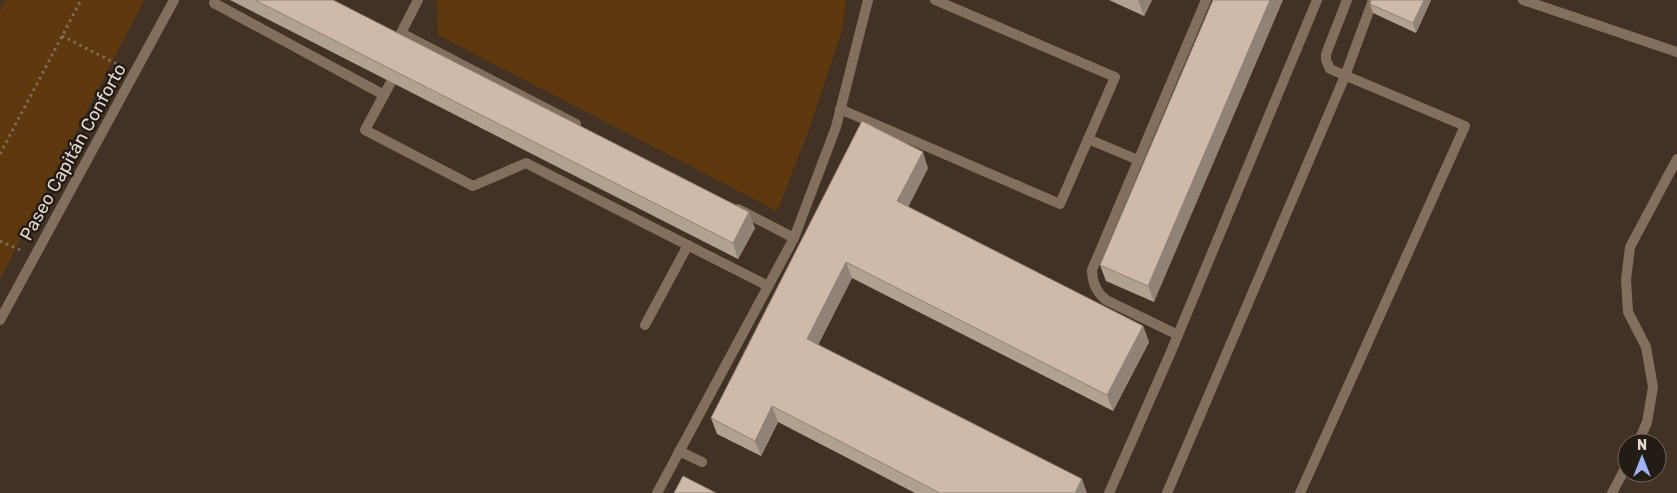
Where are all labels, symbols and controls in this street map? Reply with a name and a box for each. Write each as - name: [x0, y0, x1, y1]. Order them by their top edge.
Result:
- street label: Paseo Capitán Conforto: [15, 60, 131, 244]
- north arrow: [1617, 433, 1667, 483]
- text: N: [1637, 437, 1647, 454]

